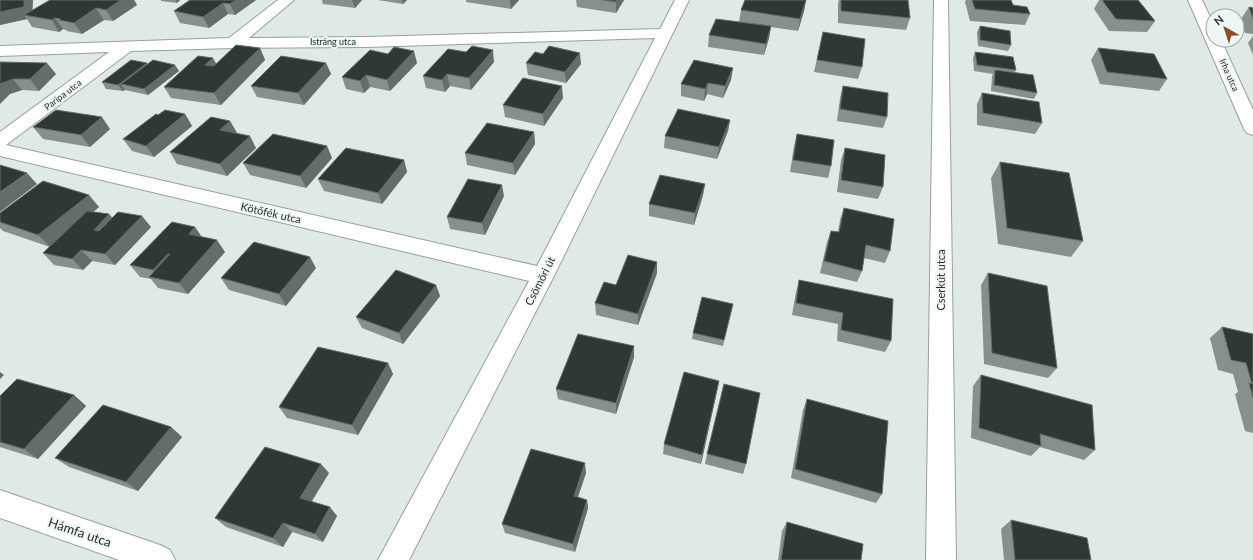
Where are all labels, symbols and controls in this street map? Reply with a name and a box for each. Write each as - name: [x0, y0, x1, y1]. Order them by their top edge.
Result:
- north arrow: [1205, 8, 1245, 48]
- text: N: [1211, 12, 1226, 28]
- street label: Istráng utca: [310, 36, 356, 47]
- street label: Irha utca: [1217, 57, 1242, 93]
- street label: Paripa utca: [42, 77, 84, 112]
- street label: Kötőfék utca: [240, 199, 303, 226]
- street label: Cserkút utca: [934, 249, 947, 311]
- street label: Csömöri út: [522, 254, 557, 307]
- street label: Hámfa utca: [46, 514, 114, 550]

